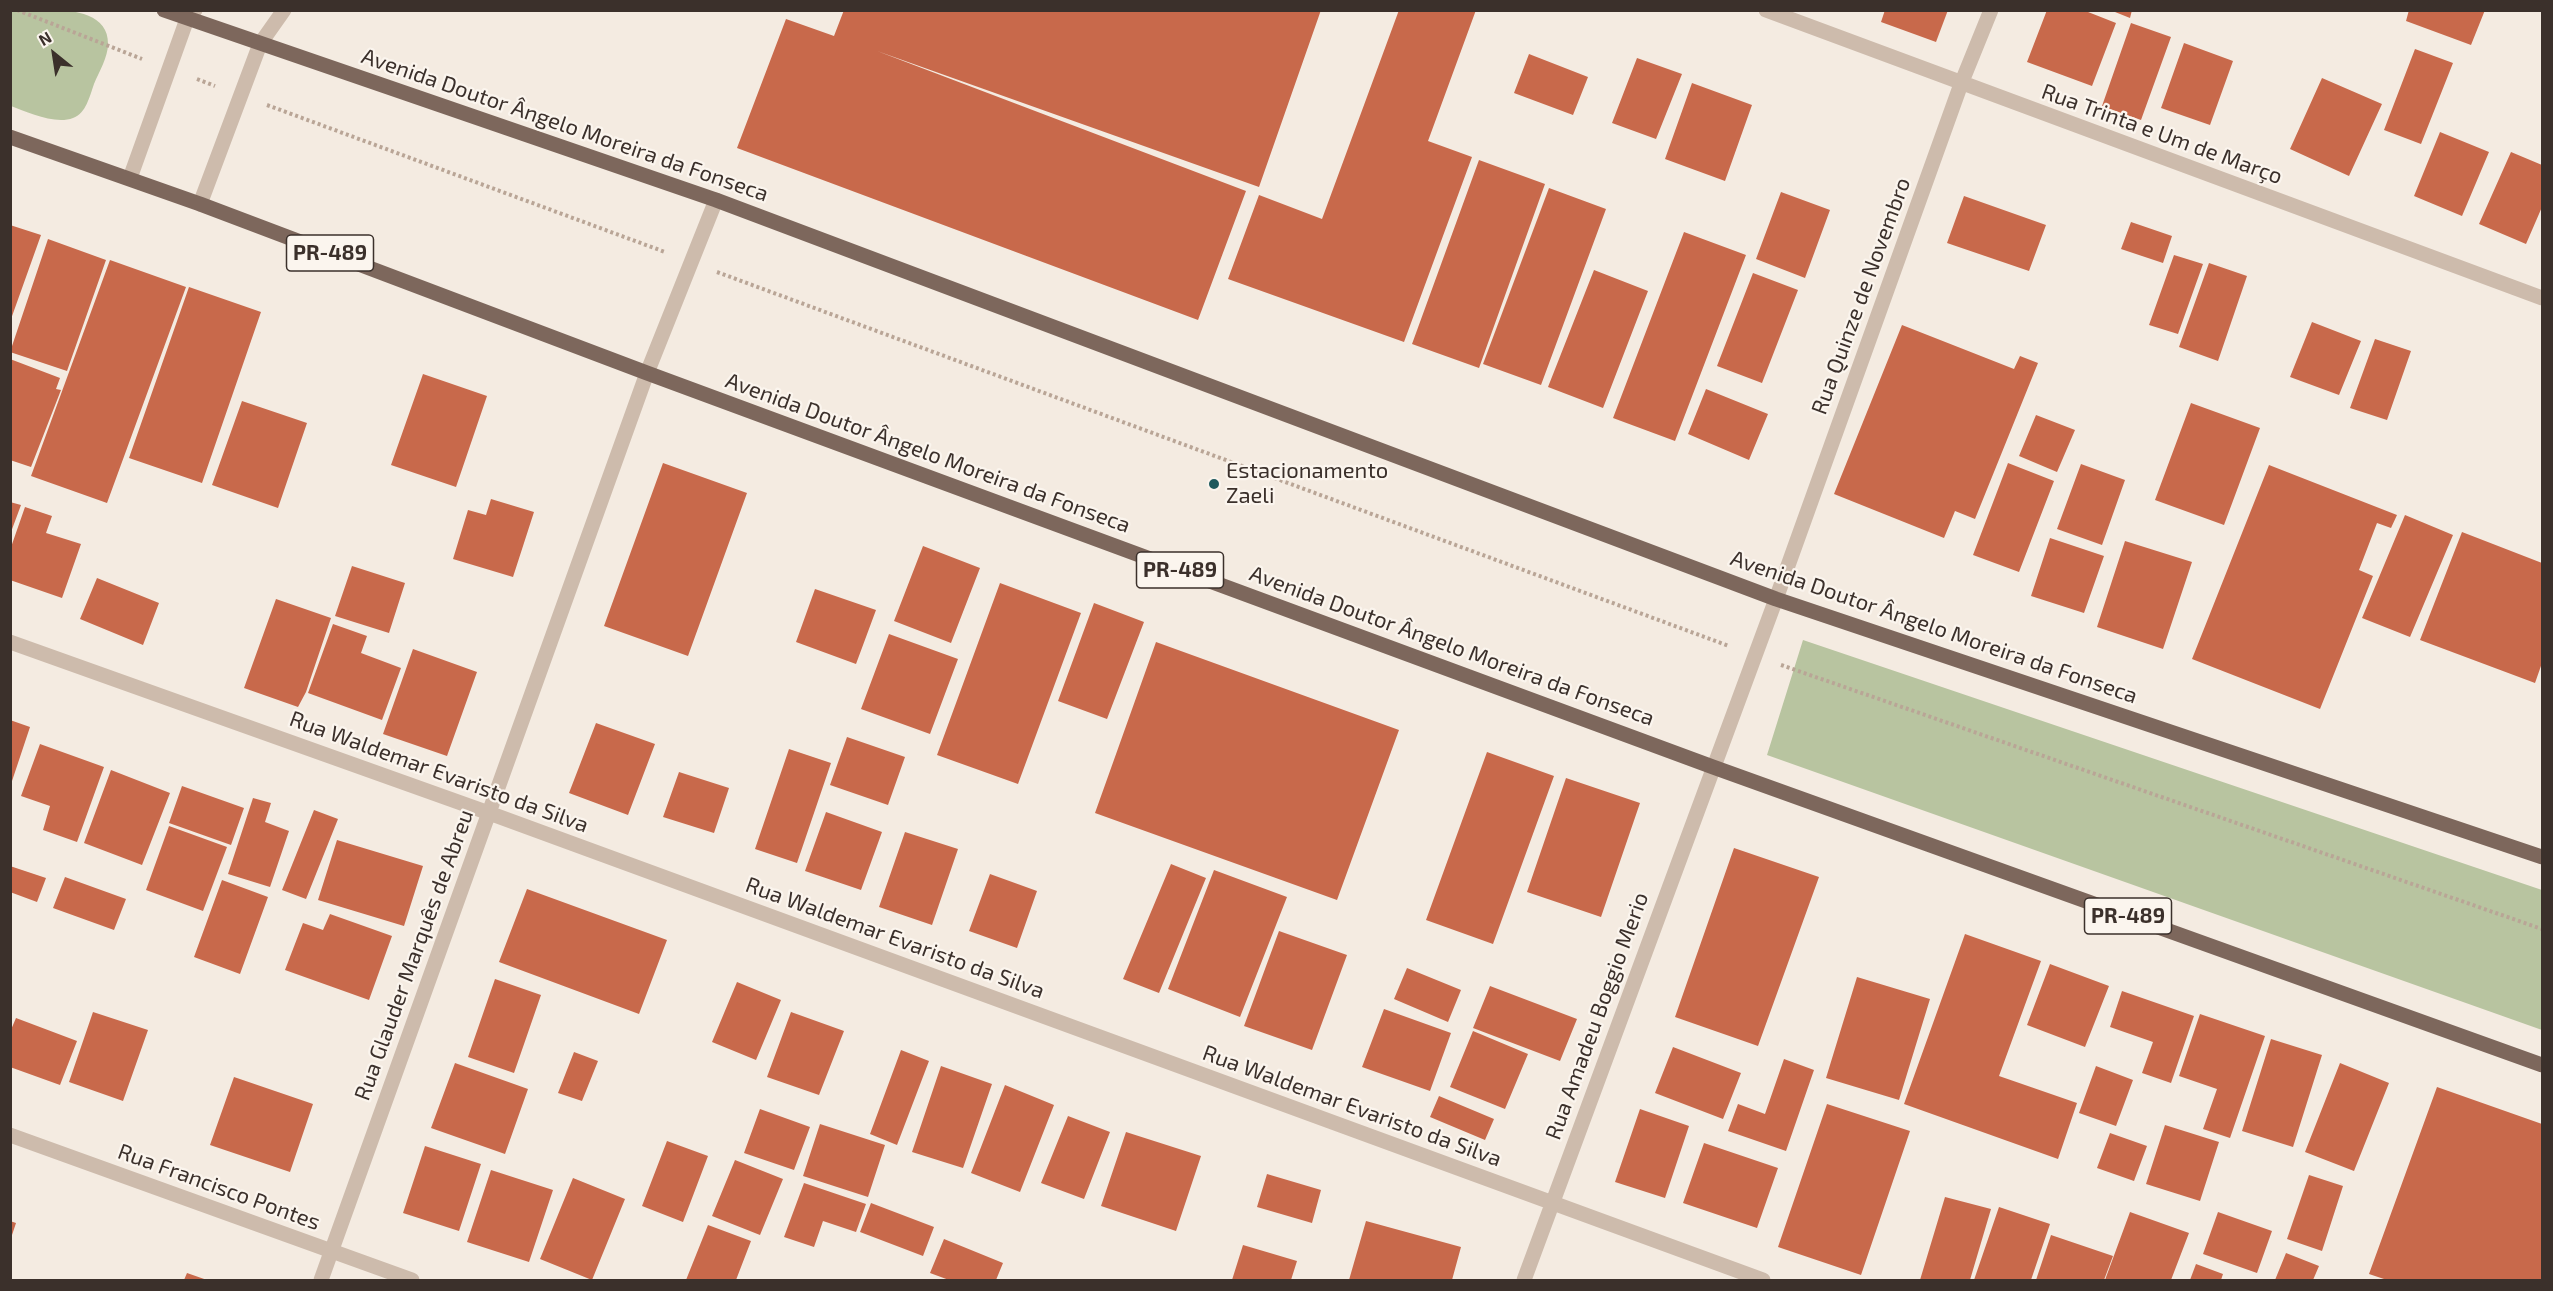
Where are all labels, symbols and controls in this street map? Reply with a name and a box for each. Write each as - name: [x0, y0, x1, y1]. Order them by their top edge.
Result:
- north arrow: [24, 24, 84, 84]
- text: N: [35, 27, 55, 49]
- street label: Avenida Doutor Ângelo Moreira da Fonseca: [358, 43, 772, 207]
- street label: Rua Trinta e Um de Março: [2038, 78, 2286, 190]
- street label: Rua Quinze de Novembro: [1806, 174, 1916, 418]
- road number: PR-489: [286, 235, 374, 271]
- street label: Avenida Doutor Ângelo Moreira da Fonseca: [722, 367, 1134, 539]
- place label: Estacionamento Zaeli: [1226, 458, 1388, 510]
- marker: Estacionamento Zaeli: [1207, 477, 1221, 491]
- street label: Avenida Doutor Ângelo Moreira da Fonseca: [1727, 545, 2141, 709]
- road number: PR-489: [1136, 552, 1224, 588]
- street label: Avenida Doutor Ângelo Moreira da Fonseca: [1246, 560, 1658, 732]
- street label: Rua Waldemar Evaristo da Silva: [286, 706, 592, 838]
- street label: Rua Glauder Marquês de Abreu: [349, 806, 479, 1104]
- street label: Rua Waldemar Evaristo da Silva: [742, 872, 1048, 1004]
- street label: Rua Amadeu Boggio Merio: [1540, 889, 1654, 1143]
- road number: PR-489: [2084, 898, 2172, 934]
- street label: Rua Waldemar Evaristo da Silva: [1199, 1040, 1505, 1172]
- street label: Rua Francisco Pontes: [114, 1138, 324, 1236]

